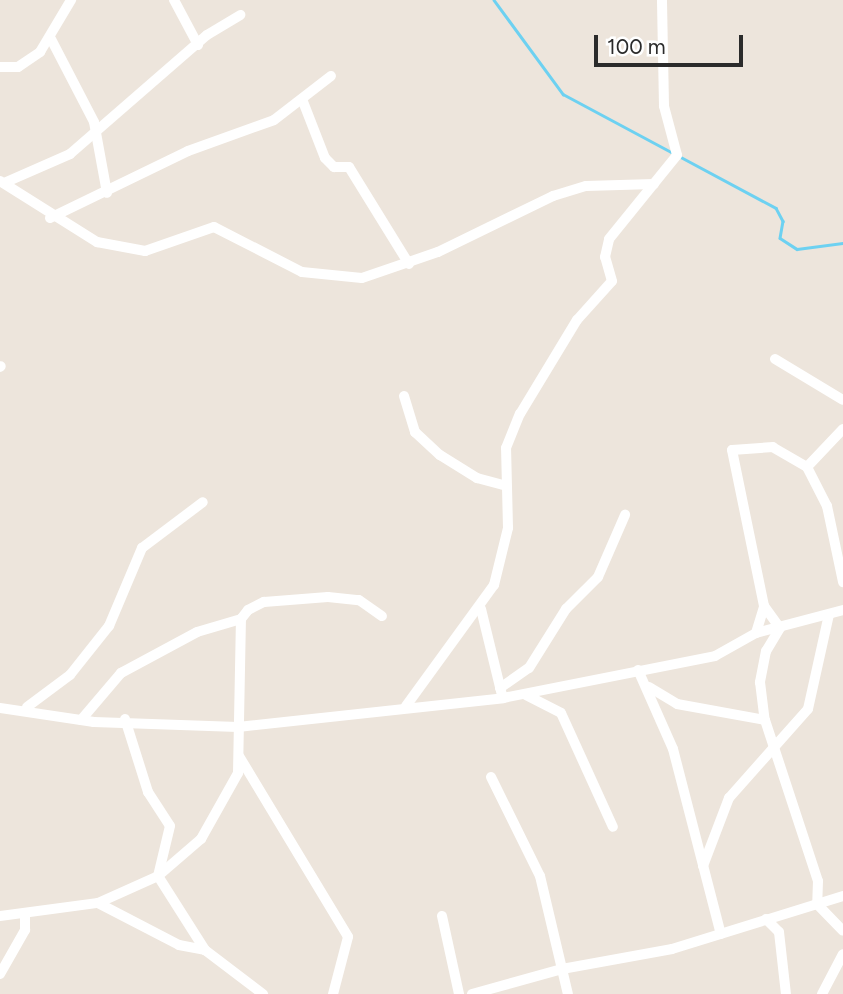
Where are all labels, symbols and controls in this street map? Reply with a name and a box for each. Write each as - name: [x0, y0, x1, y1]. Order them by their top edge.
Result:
- scale bar: [598, 21, 747, 65]
- text: 100 m: [607, 34, 666, 59]

